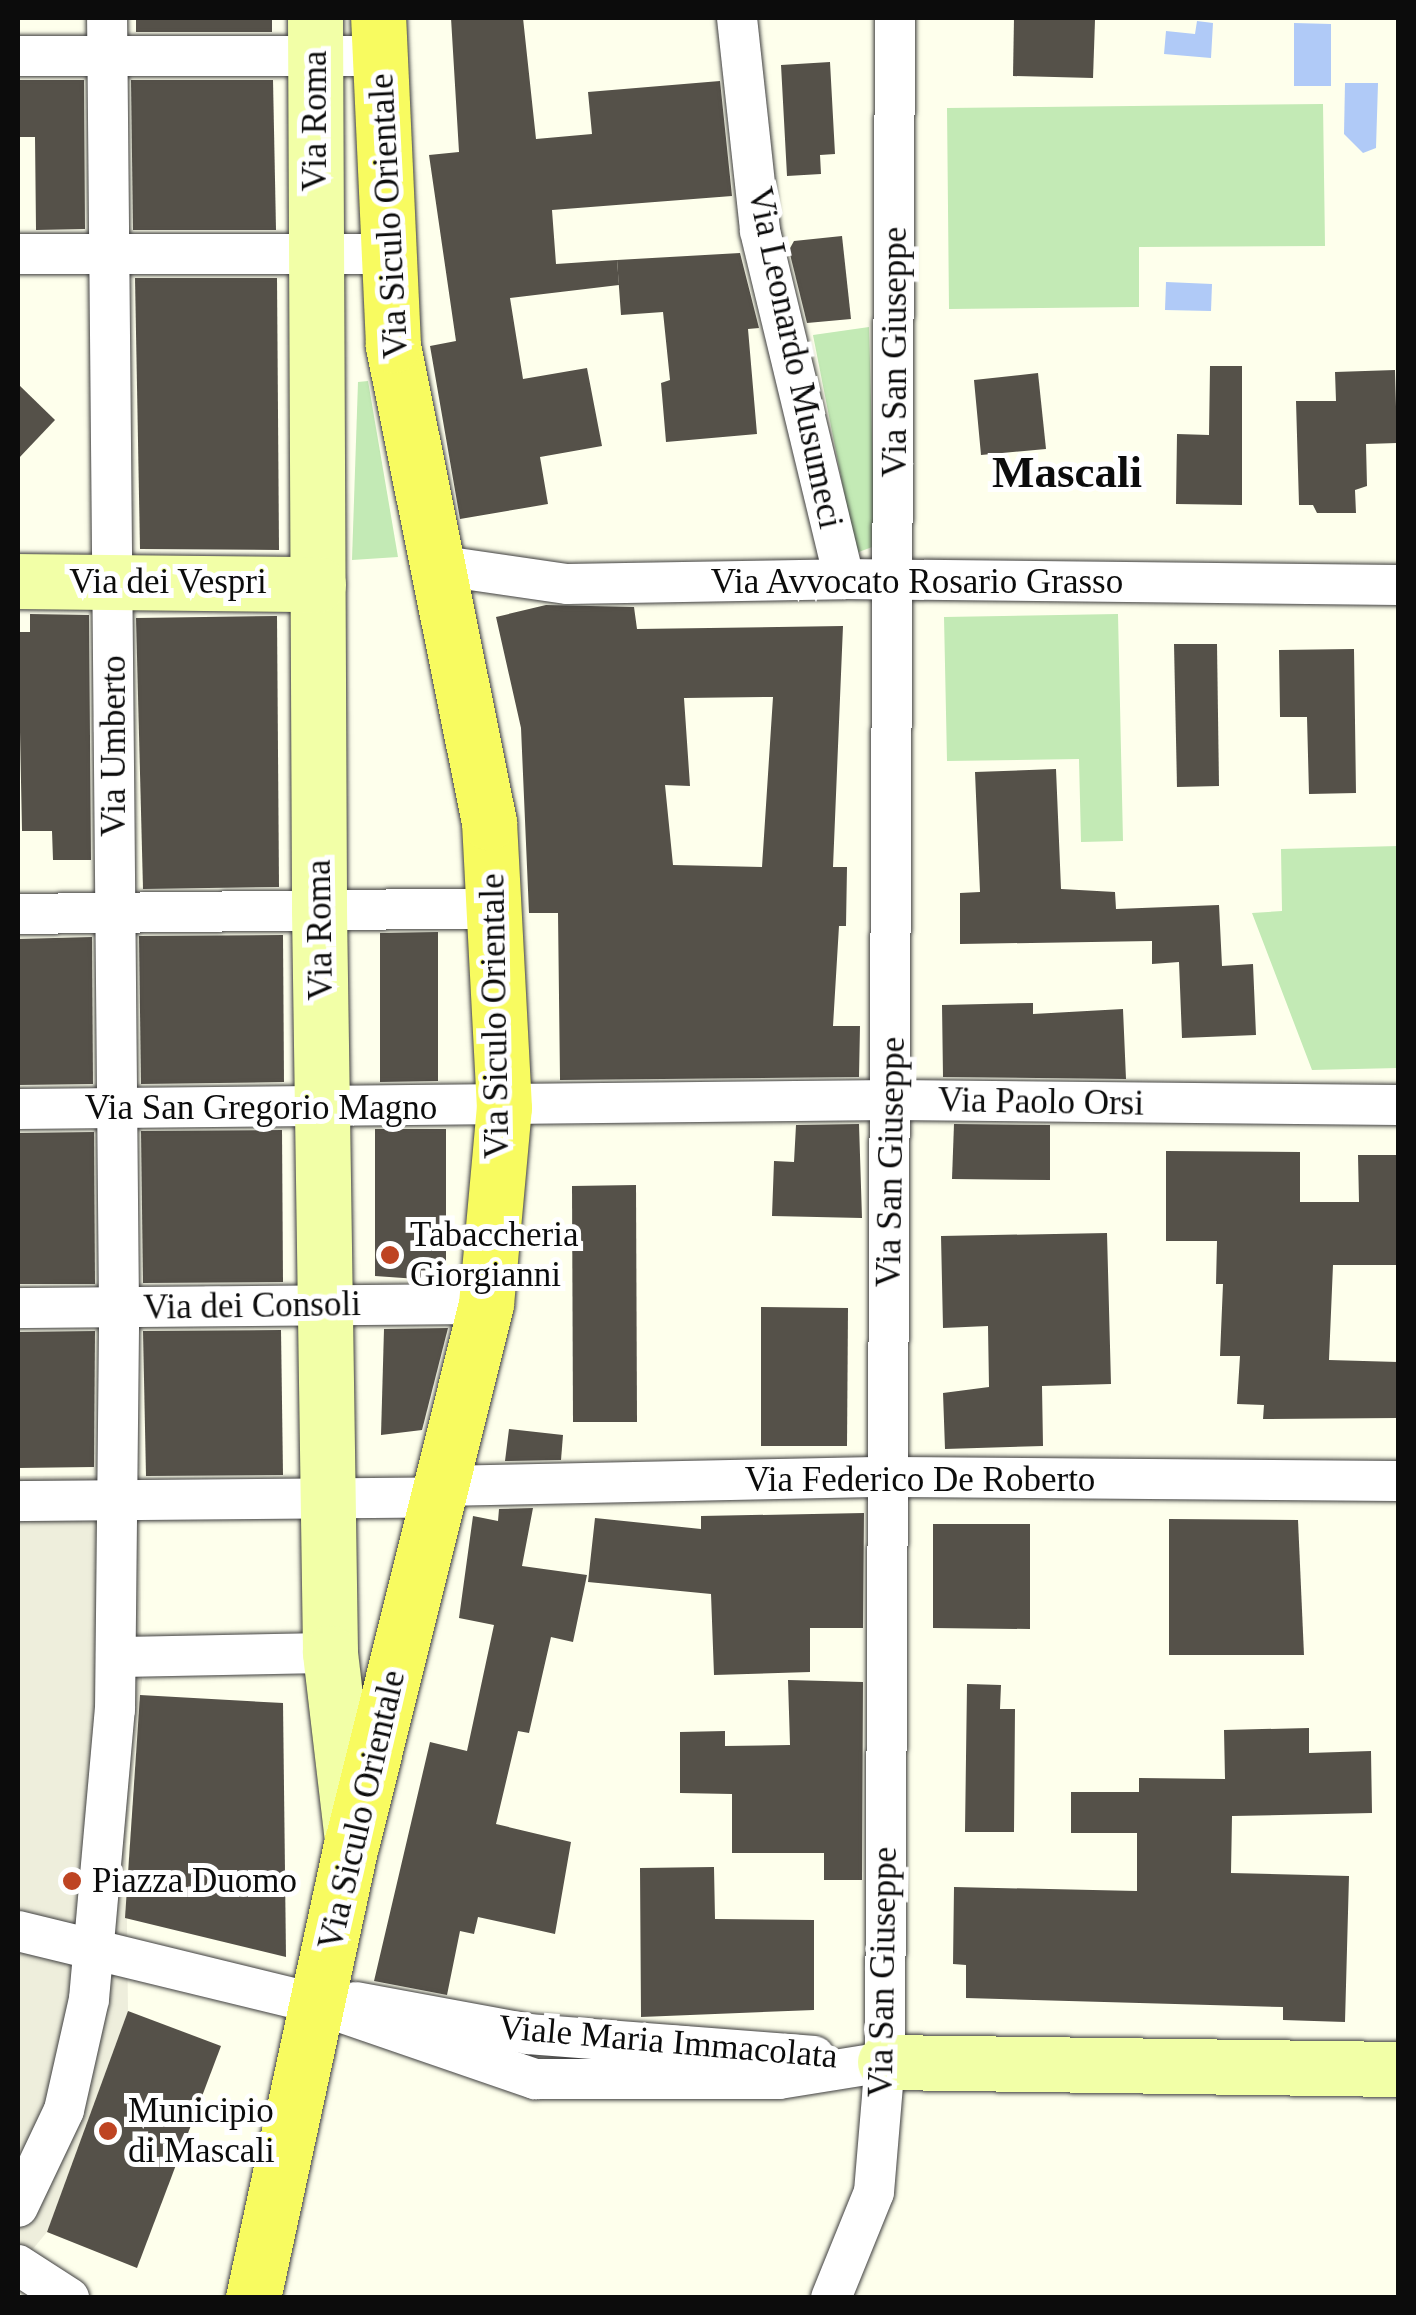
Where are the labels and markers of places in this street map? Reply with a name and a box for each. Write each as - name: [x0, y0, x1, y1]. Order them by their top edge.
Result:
- place label: Tabaccheria Giorgianni: [410, 1214, 579, 1296]
- marker: Tabaccheria Giorgianni: [379, 1244, 401, 1266]
- place label: Piazza Duomo: [92, 1860, 297, 1902]
- marker: Piazza Duomo: [61, 1870, 83, 1892]
- place label: Municipio di Mascali: [128, 2090, 275, 2172]
- marker: Municipio di Mascali: [97, 2120, 119, 2142]

